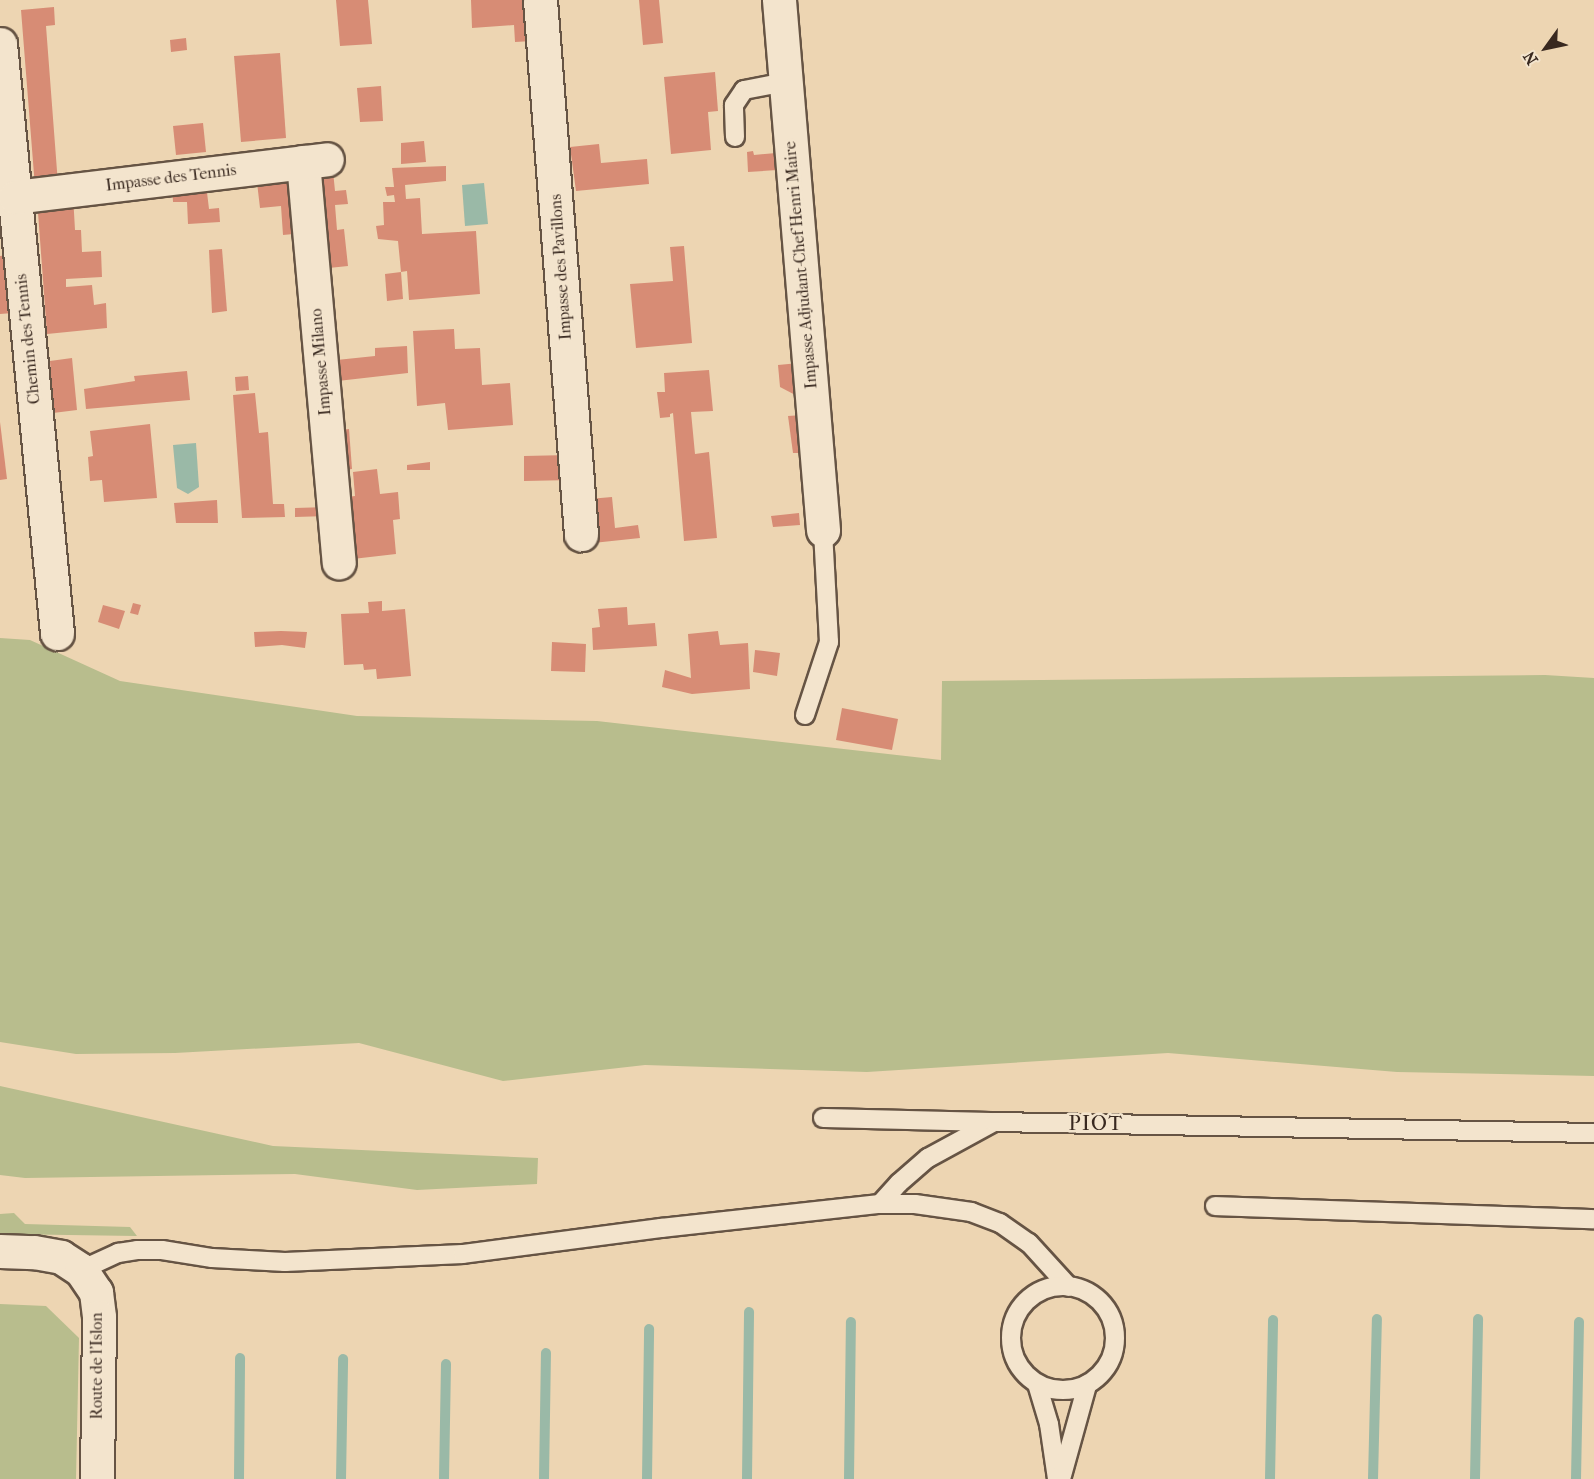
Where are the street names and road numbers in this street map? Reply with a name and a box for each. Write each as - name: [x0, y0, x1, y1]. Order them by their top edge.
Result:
- street label: Impasse Adjudant-Chef Henri Maire: [781, 140, 821, 390]
- street label: Impasse des Tennis: [105, 160, 237, 196]
- street label: Impasse des Pavillons: [546, 193, 576, 341]
- street label: Chemin des Tennis: [12, 273, 44, 405]
- street label: Impasse Milano: [307, 308, 335, 416]
- street label: Route de l'Islon: [87, 1312, 107, 1420]

